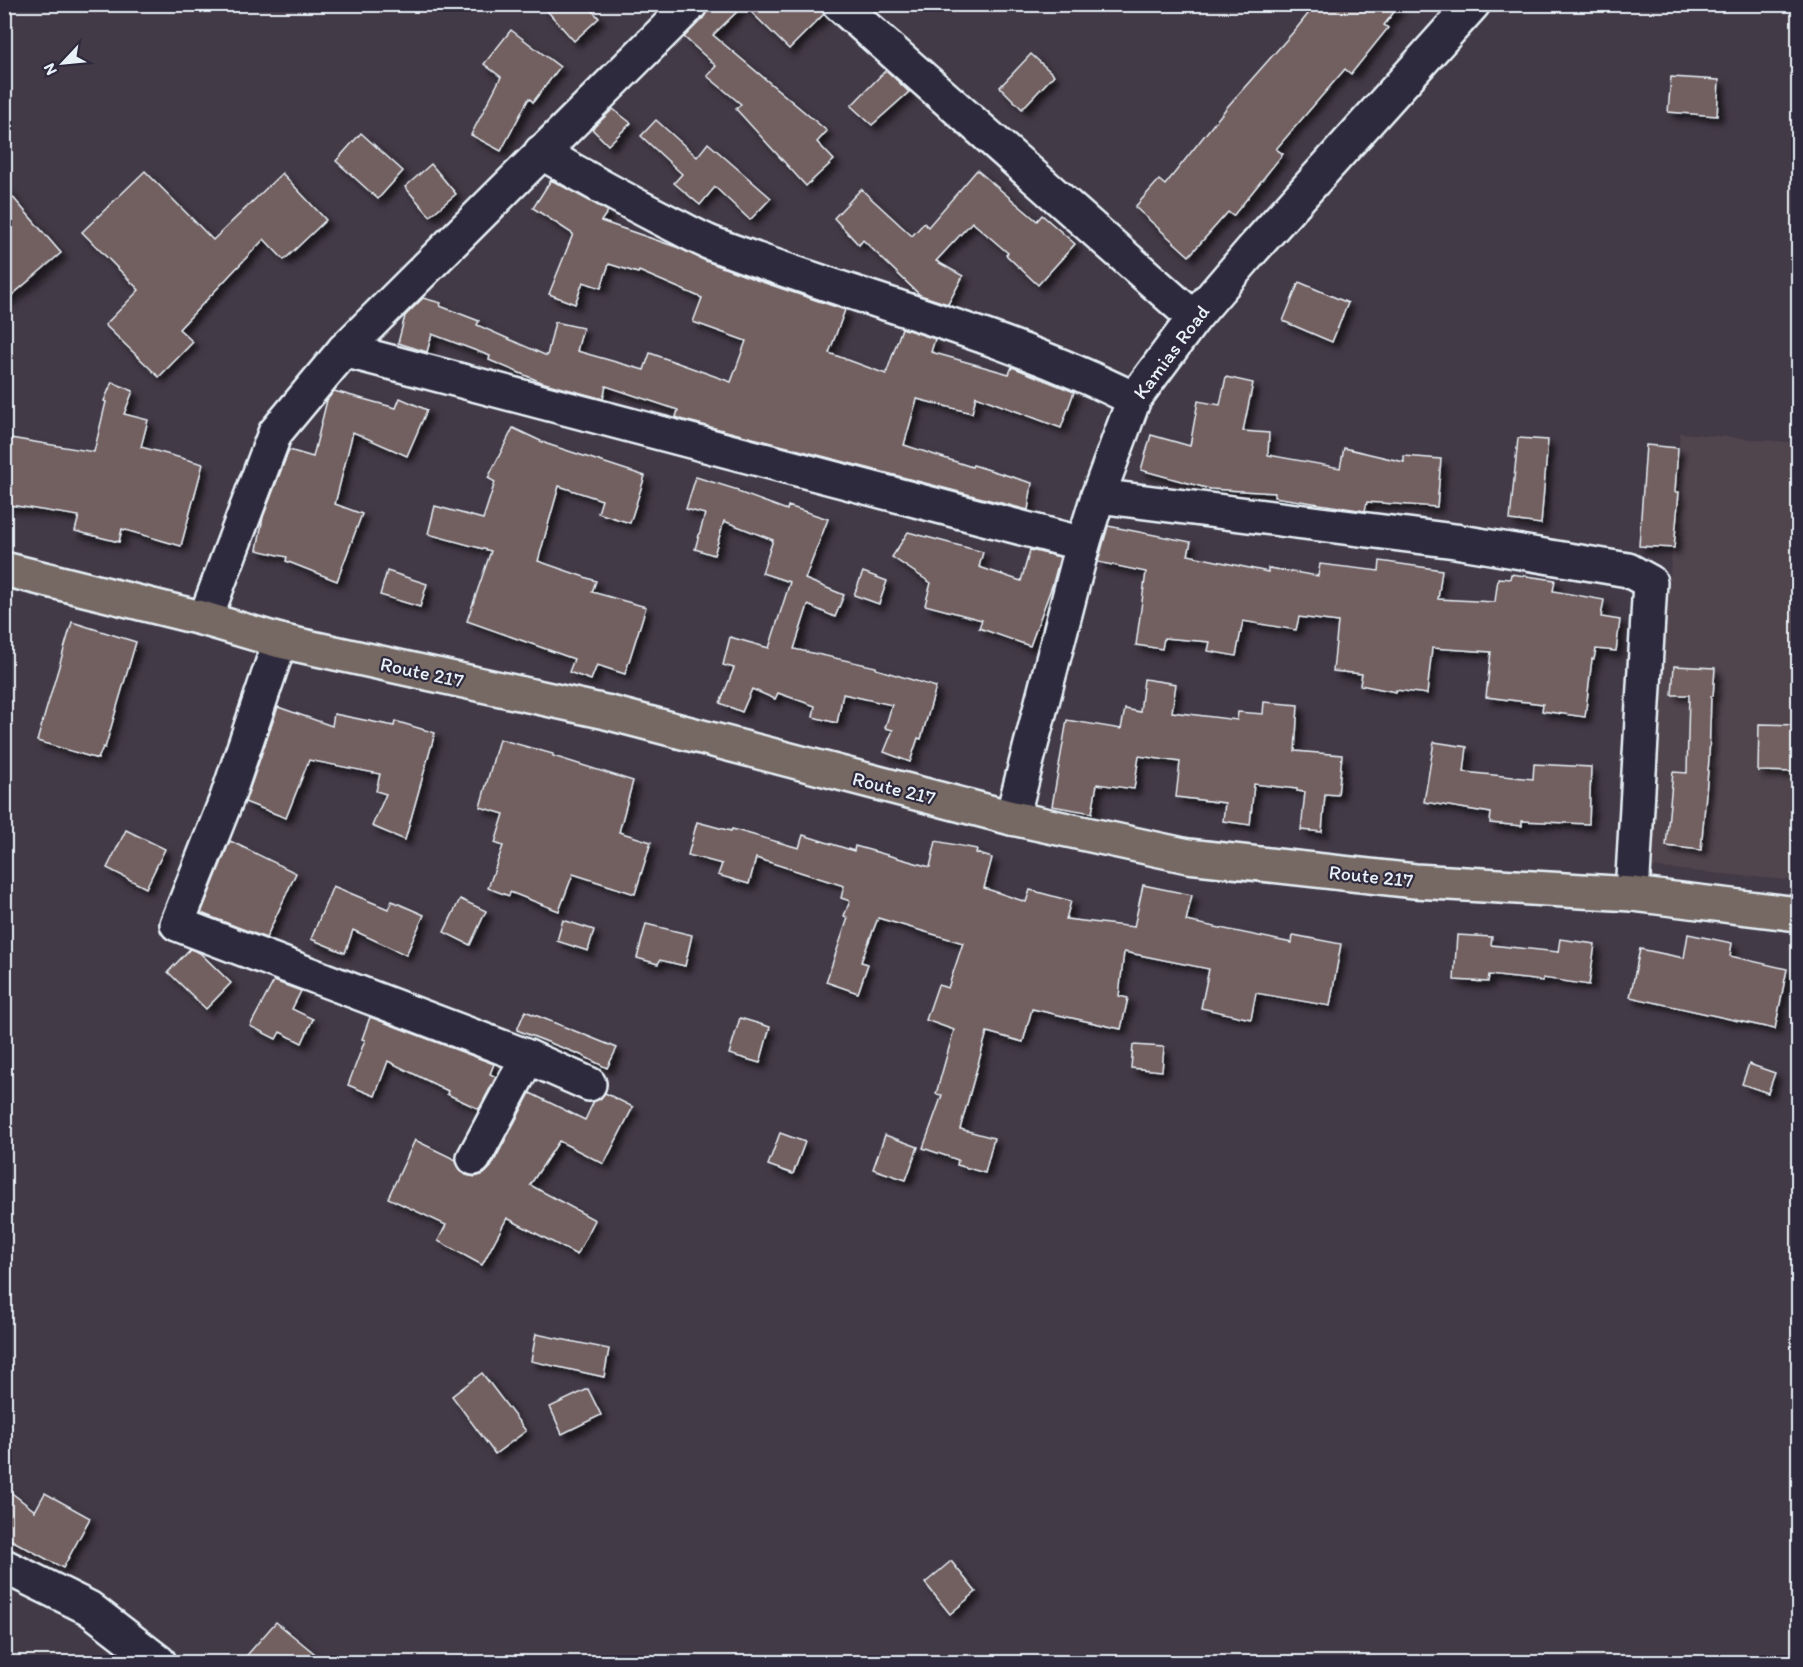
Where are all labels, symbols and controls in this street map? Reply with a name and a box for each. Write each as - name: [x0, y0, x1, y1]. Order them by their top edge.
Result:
- north arrow: [33, 33, 93, 93]
- text: N: [39, 60, 61, 78]
- street label: Kamias Road: [1128, 300, 1214, 404]
- street label: Route 217: [378, 651, 466, 693]
- street label: Route 217: [850, 766, 938, 810]
- street label: Route 217: [1328, 860, 1414, 892]

